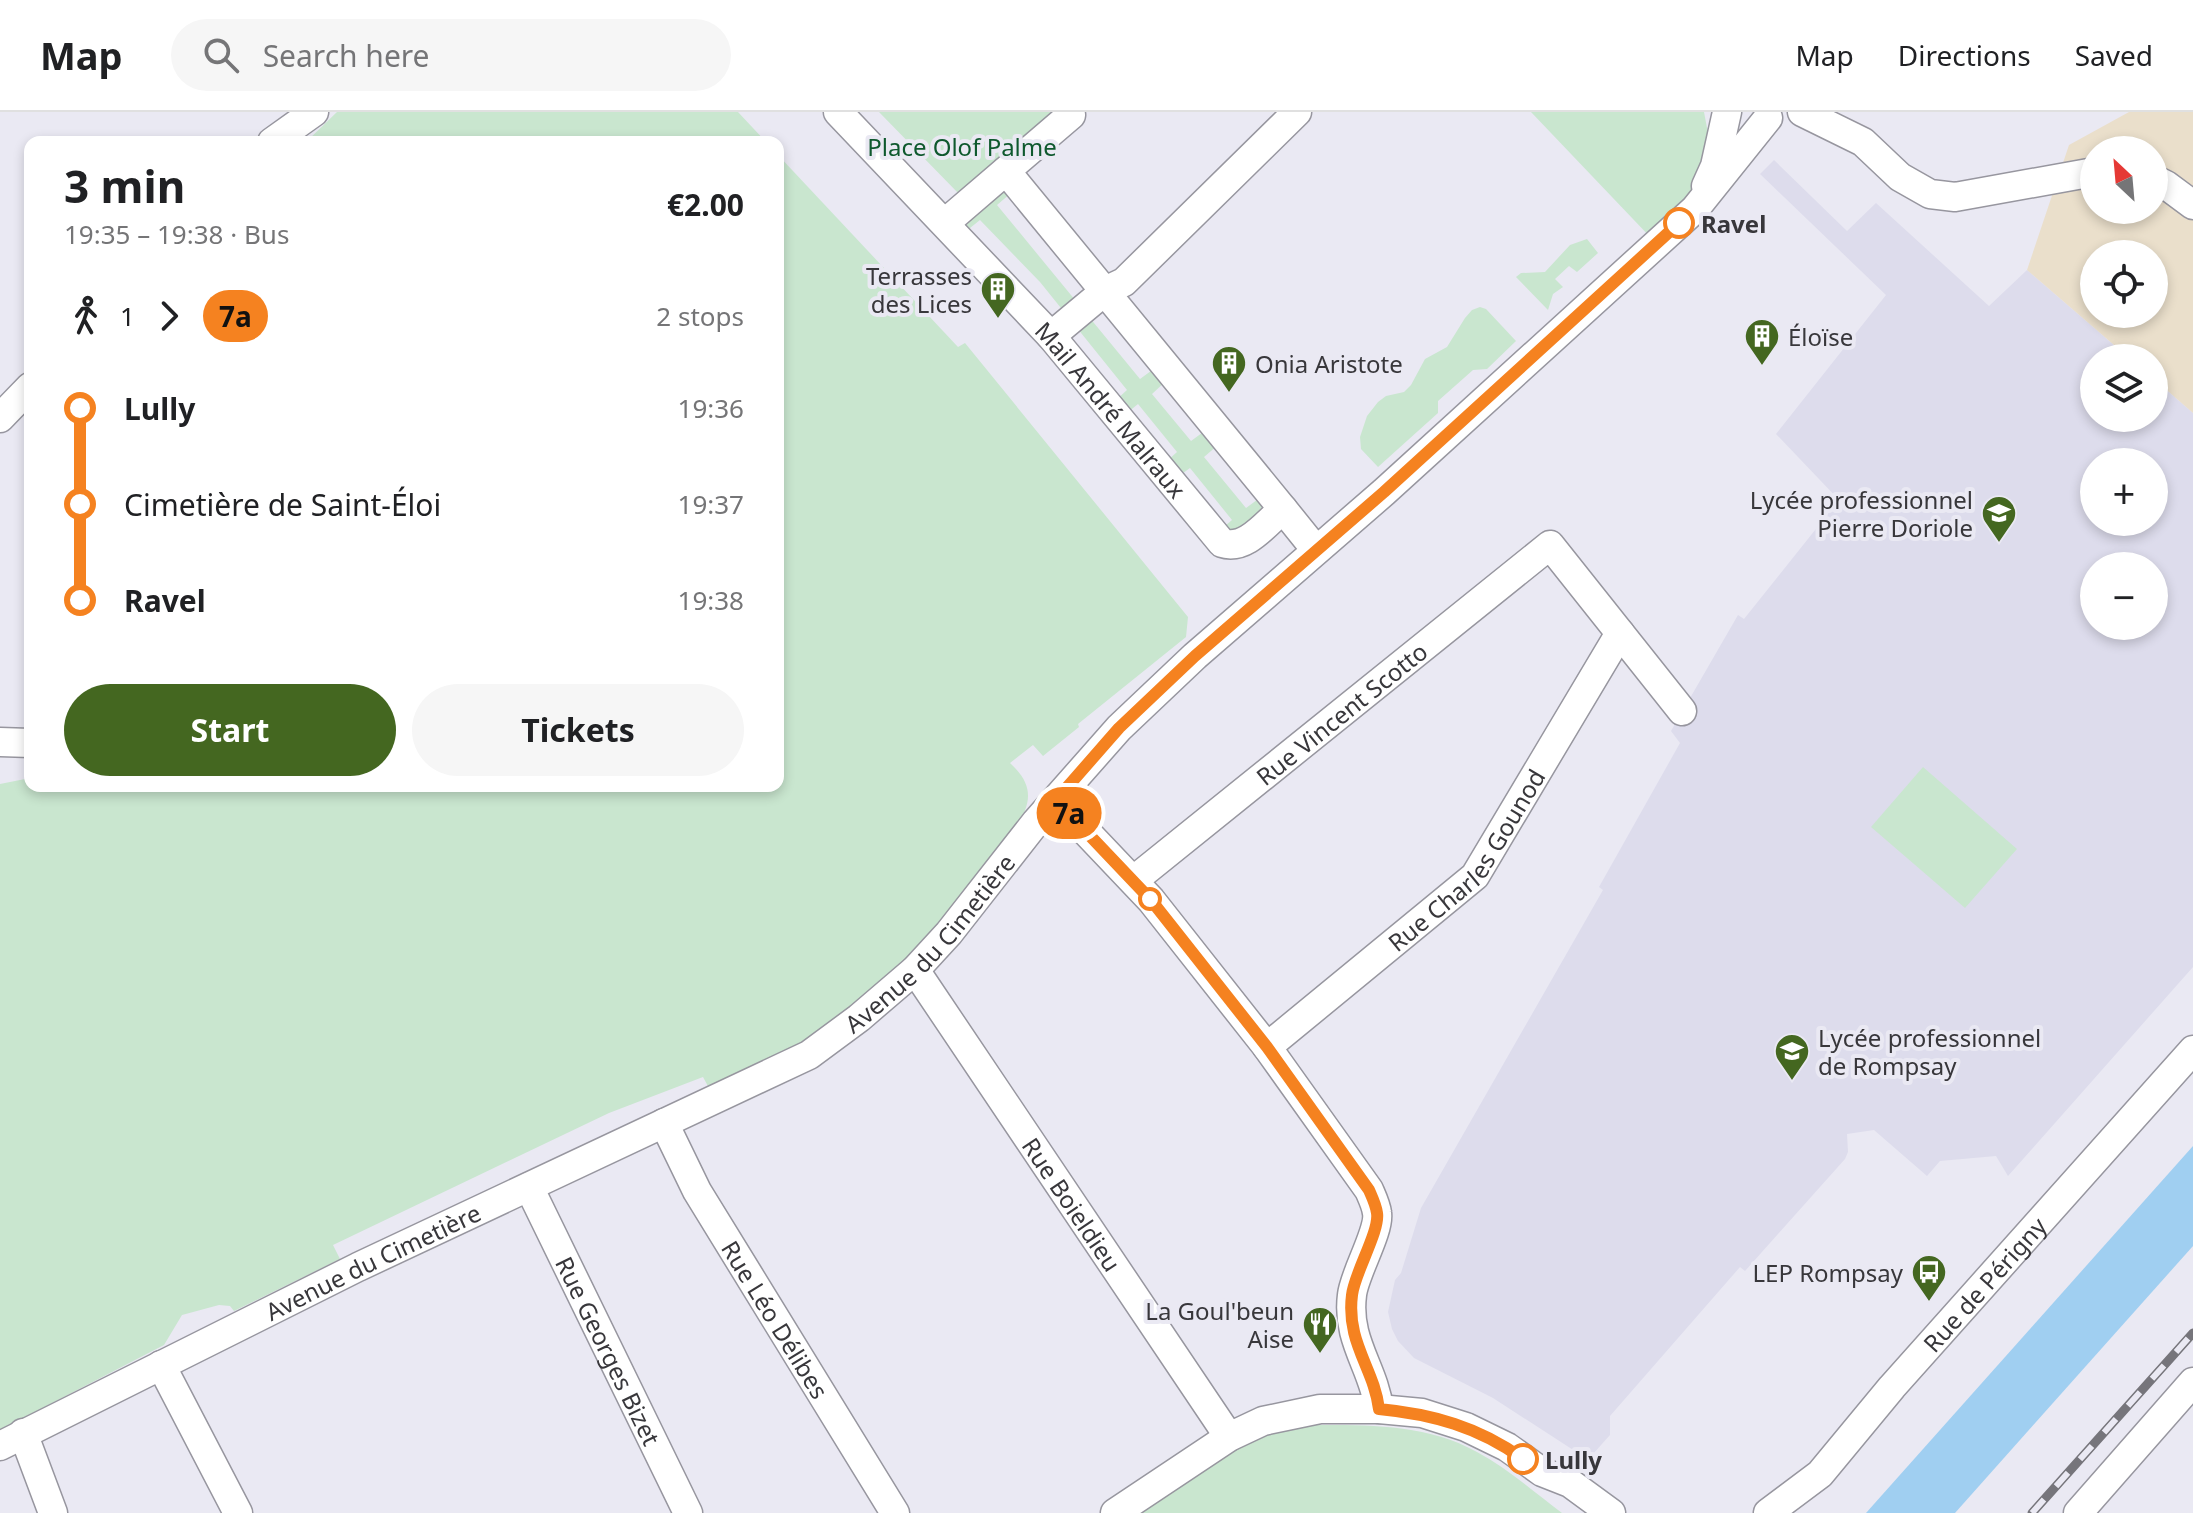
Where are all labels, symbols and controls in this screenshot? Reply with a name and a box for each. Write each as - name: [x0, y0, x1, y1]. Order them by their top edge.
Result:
- search box: [171, 19, 731, 91]
- text: Map: [40, 29, 123, 81]
- icon: search: [199, 33, 243, 77]
- text: Search here: [263, 35, 430, 76]
- text: Map: [1795, 36, 1854, 74]
- text: Directions: [1898, 36, 2031, 74]
- text: Saved: [2075, 36, 2153, 74]
- park label: Place Olof Palme: [867, 130, 1057, 163]
- north arrow: [2080, 136, 2168, 224]
- map controls: [2080, 136, 2168, 640]
- text: 3 min: [64, 156, 185, 216]
- text: €2.00: [667, 184, 744, 225]
- place label: Ravel: [1701, 207, 1766, 240]
- marker: Ravel: [1664, 208, 1694, 238]
- text: 19:35 – 19:38 · Bus: [64, 216, 289, 252]
- button: locate: [2080, 240, 2168, 328]
- place label: Terrasses des Lices: [866, 259, 972, 320]
- building icon: Terrasses des Lices: [979, 270, 1017, 320]
- icon: walk: [64, 294, 108, 338]
- icon: forward: [147, 294, 191, 338]
- text: 7a: [219, 297, 252, 335]
- text: 1: [120, 298, 135, 334]
- text: 2 stops: [656, 298, 744, 334]
- street label: Mail André Malraux: [1029, 314, 1194, 505]
- building icon: Éloïse: [1743, 317, 1781, 367]
- place label: Éloïse: [1788, 320, 1853, 353]
- building icon: Onia Aristote: [1210, 344, 1248, 394]
- button: layers: [2080, 344, 2168, 432]
- place label: Onia Aristote: [1255, 347, 1403, 380]
- text: Lully: [124, 388, 195, 429]
- text: 19:36: [678, 390, 744, 426]
- button: +: [2080, 448, 2168, 536]
- place label: Lycée professionnel Pierre Doriole: [1750, 483, 1973, 544]
- text: Cimetière de Saint-Éloi: [124, 484, 441, 525]
- text: 19:37: [678, 486, 744, 522]
- school or university icon: Lycée professionnel Pierre Doriole: [1980, 494, 2018, 544]
- button: −: [2080, 552, 2168, 640]
- text: Ravel: [124, 580, 206, 621]
- text: 19:38: [678, 582, 744, 618]
- street label: Rue Vincent Scotto: [1249, 634, 1434, 792]
- button: Start: [64, 684, 396, 776]
- button: Tickets: [412, 684, 744, 776]
- street label: Rue Charles Gounod: [1380, 762, 1552, 958]
- line badge: 7a: [1033, 787, 1105, 839]
- text: 7a: [1053, 794, 1085, 832]
- street label: Avenue du Cimetière: [838, 847, 1022, 1040]
- unlabelled marker: [1139, 888, 1161, 910]
- place label: Lycée professionnel de Rompsay: [1818, 1021, 2041, 1082]
- school or university icon: Lycée professionnel de Rompsay: [1773, 1032, 1811, 1082]
- street label: Rue Boieldieu: [1015, 1130, 1129, 1278]
- street label: Avenue du Cimetière: [260, 1195, 486, 1327]
- street label: Rue de Périgny: [1915, 1209, 2053, 1358]
- street label: Rue Léo Délibes: [715, 1234, 837, 1404]
- street label: Rue Georges Bizet: [549, 1251, 669, 1451]
- bus stop icon: LEP Rompsay: [1910, 1253, 1948, 1303]
- place label: LEP Rompsay: [1752, 1256, 1904, 1289]
- place label: La Goul'beun Aise: [1145, 1294, 1294, 1355]
- restaurant icon: La Goul'beun Aise: [1301, 1305, 1339, 1355]
- place label: Lully: [1545, 1443, 1602, 1476]
- marker: Lully: [1508, 1444, 1538, 1474]

